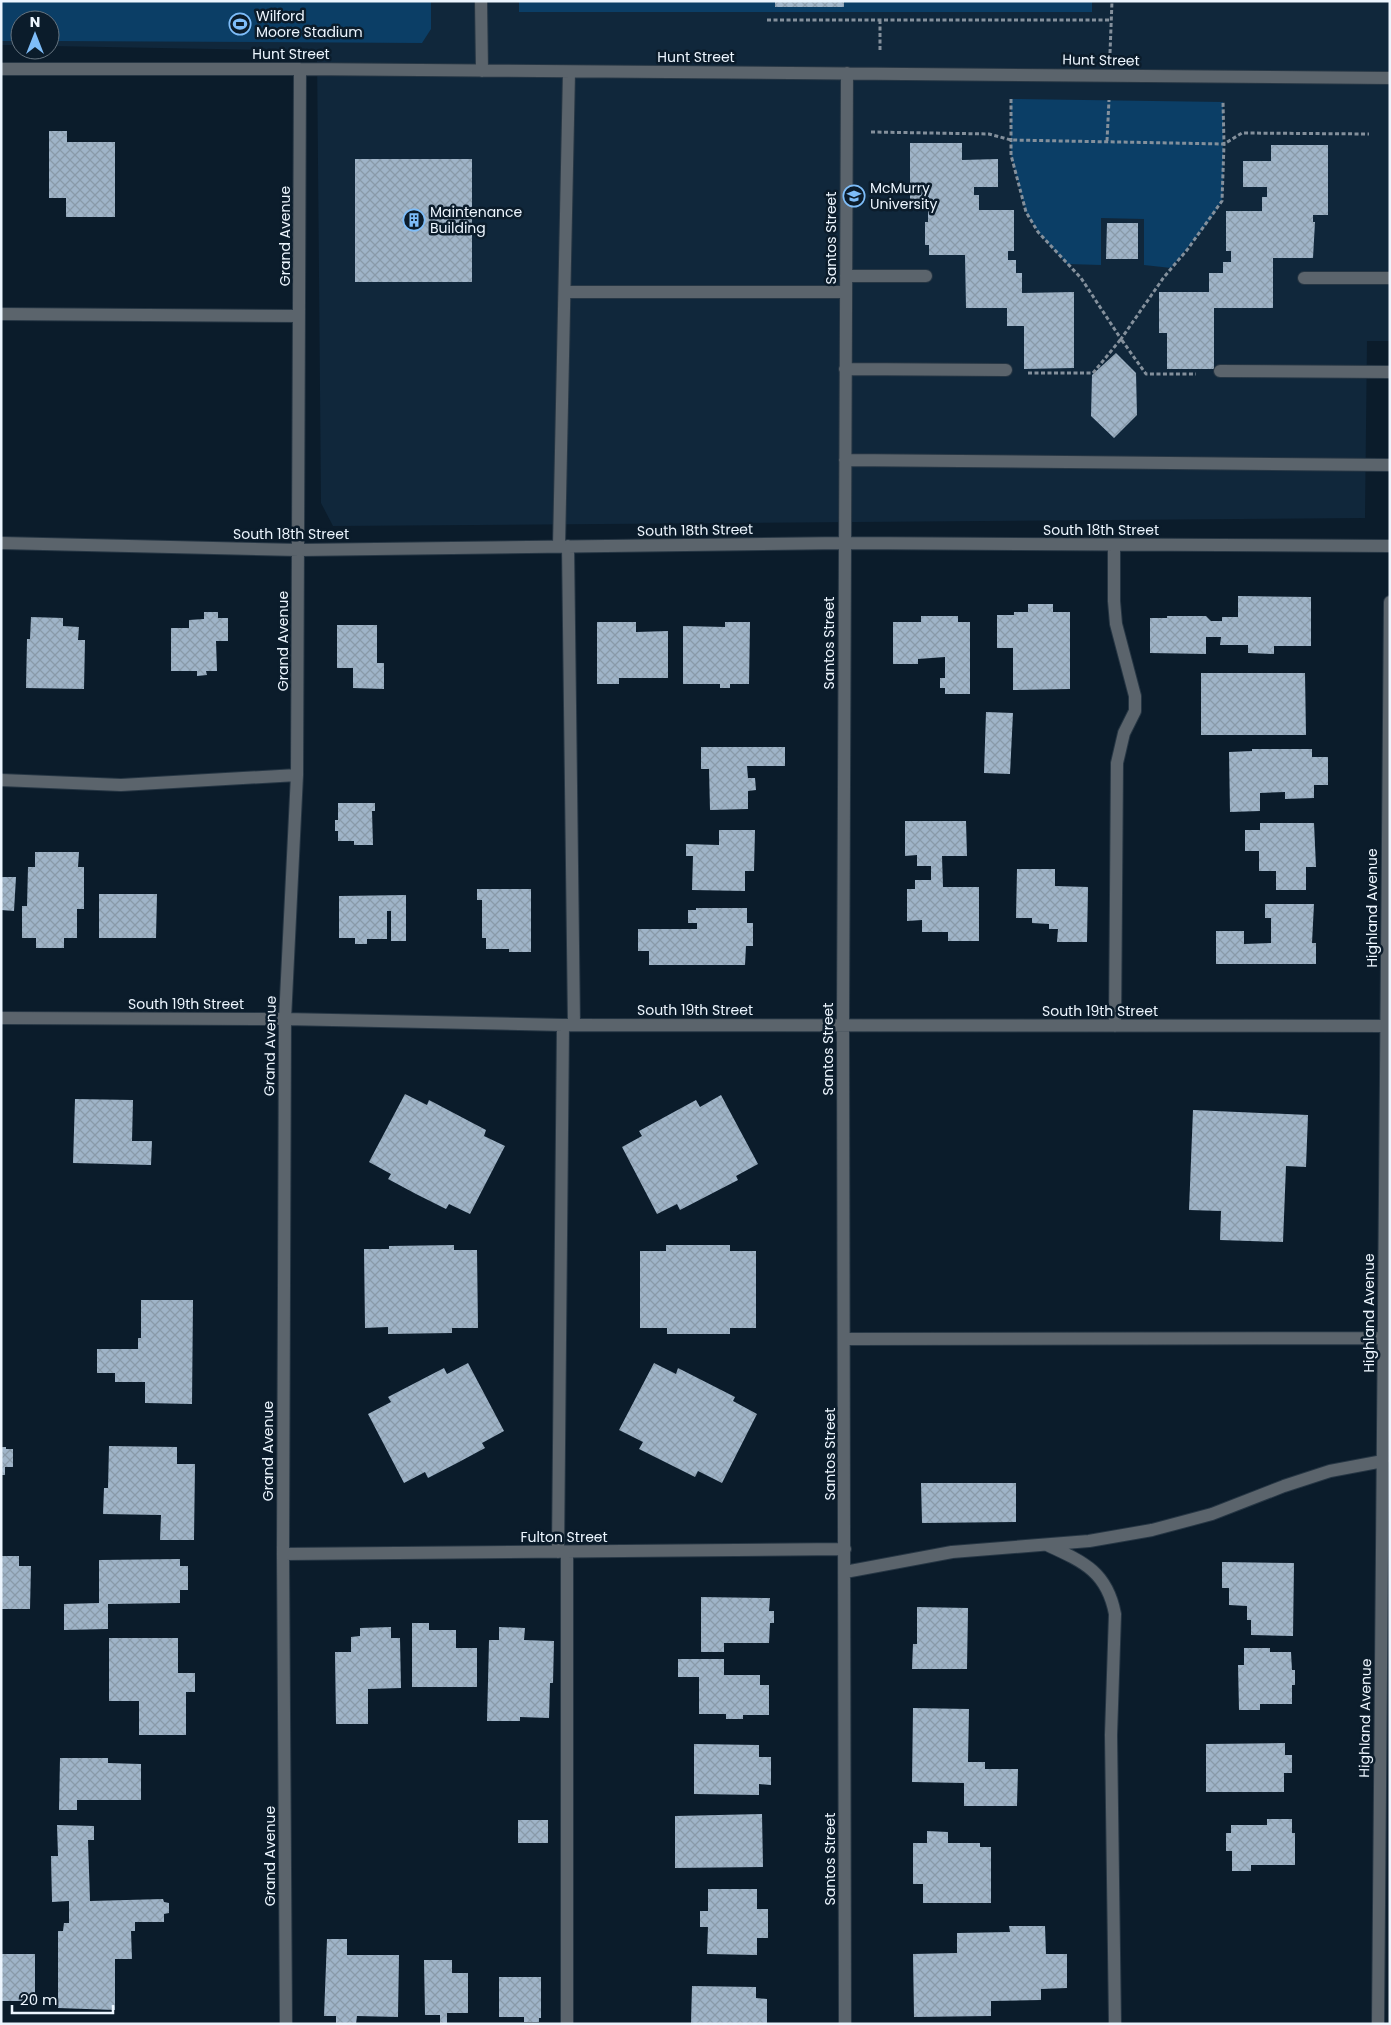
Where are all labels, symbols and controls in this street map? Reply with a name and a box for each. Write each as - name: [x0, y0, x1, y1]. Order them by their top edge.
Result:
- place label: Wilford Moore Stadium: [256, 6, 363, 42]
- north arrow: [10, 10, 60, 60]
- text: N: [30, 12, 40, 32]
- sports icon: Wilford Moore Stadium: [228, 12, 252, 36]
- street label: Hunt Street: [252, 44, 330, 64]
- street label: Hunt Street: [657, 47, 735, 67]
- street label: Hunt Street: [1062, 49, 1140, 71]
- place label: McMurry University: [870, 178, 937, 214]
- school or university icon: McMurry University: [842, 184, 866, 208]
- street label: Grand Avenue: [275, 186, 295, 286]
- street label: Santos Street: [821, 192, 841, 284]
- place label: Maintenance Building: [430, 202, 523, 238]
- building icon: Maintenance Building: [402, 208, 426, 232]
- street label: South 18th Street: [637, 519, 753, 541]
- street label: South 18th Street: [1043, 520, 1159, 540]
- street label: South 18th Street: [233, 524, 349, 544]
- street label: Grand Avenue: [273, 591, 293, 691]
- street label: Santos Street: [819, 597, 839, 689]
- street label: Highland Avenue: [1362, 848, 1382, 968]
- street label: South 19th Street: [128, 994, 244, 1014]
- street label: Grand Avenue: [259, 995, 281, 1096]
- street label: South 19th Street: [637, 1000, 753, 1020]
- street label: South 19th Street: [1042, 1001, 1158, 1021]
- street label: Santos Street: [818, 1003, 838, 1095]
- street label: Highland Avenue: [1359, 1253, 1379, 1373]
- street label: Grand Avenue: [258, 1401, 278, 1501]
- street label: Santos Street: [820, 1408, 840, 1500]
- street label: Fulton Street: [520, 1527, 608, 1547]
- street label: Highland Avenue: [1354, 1658, 1376, 1778]
- street label: Grand Avenue: [260, 1806, 280, 1906]
- street label: Santos Street: [820, 1813, 840, 1905]
- scale bar: [12, 1982, 114, 2014]
- text: 20 m: [20, 1989, 58, 2010]

